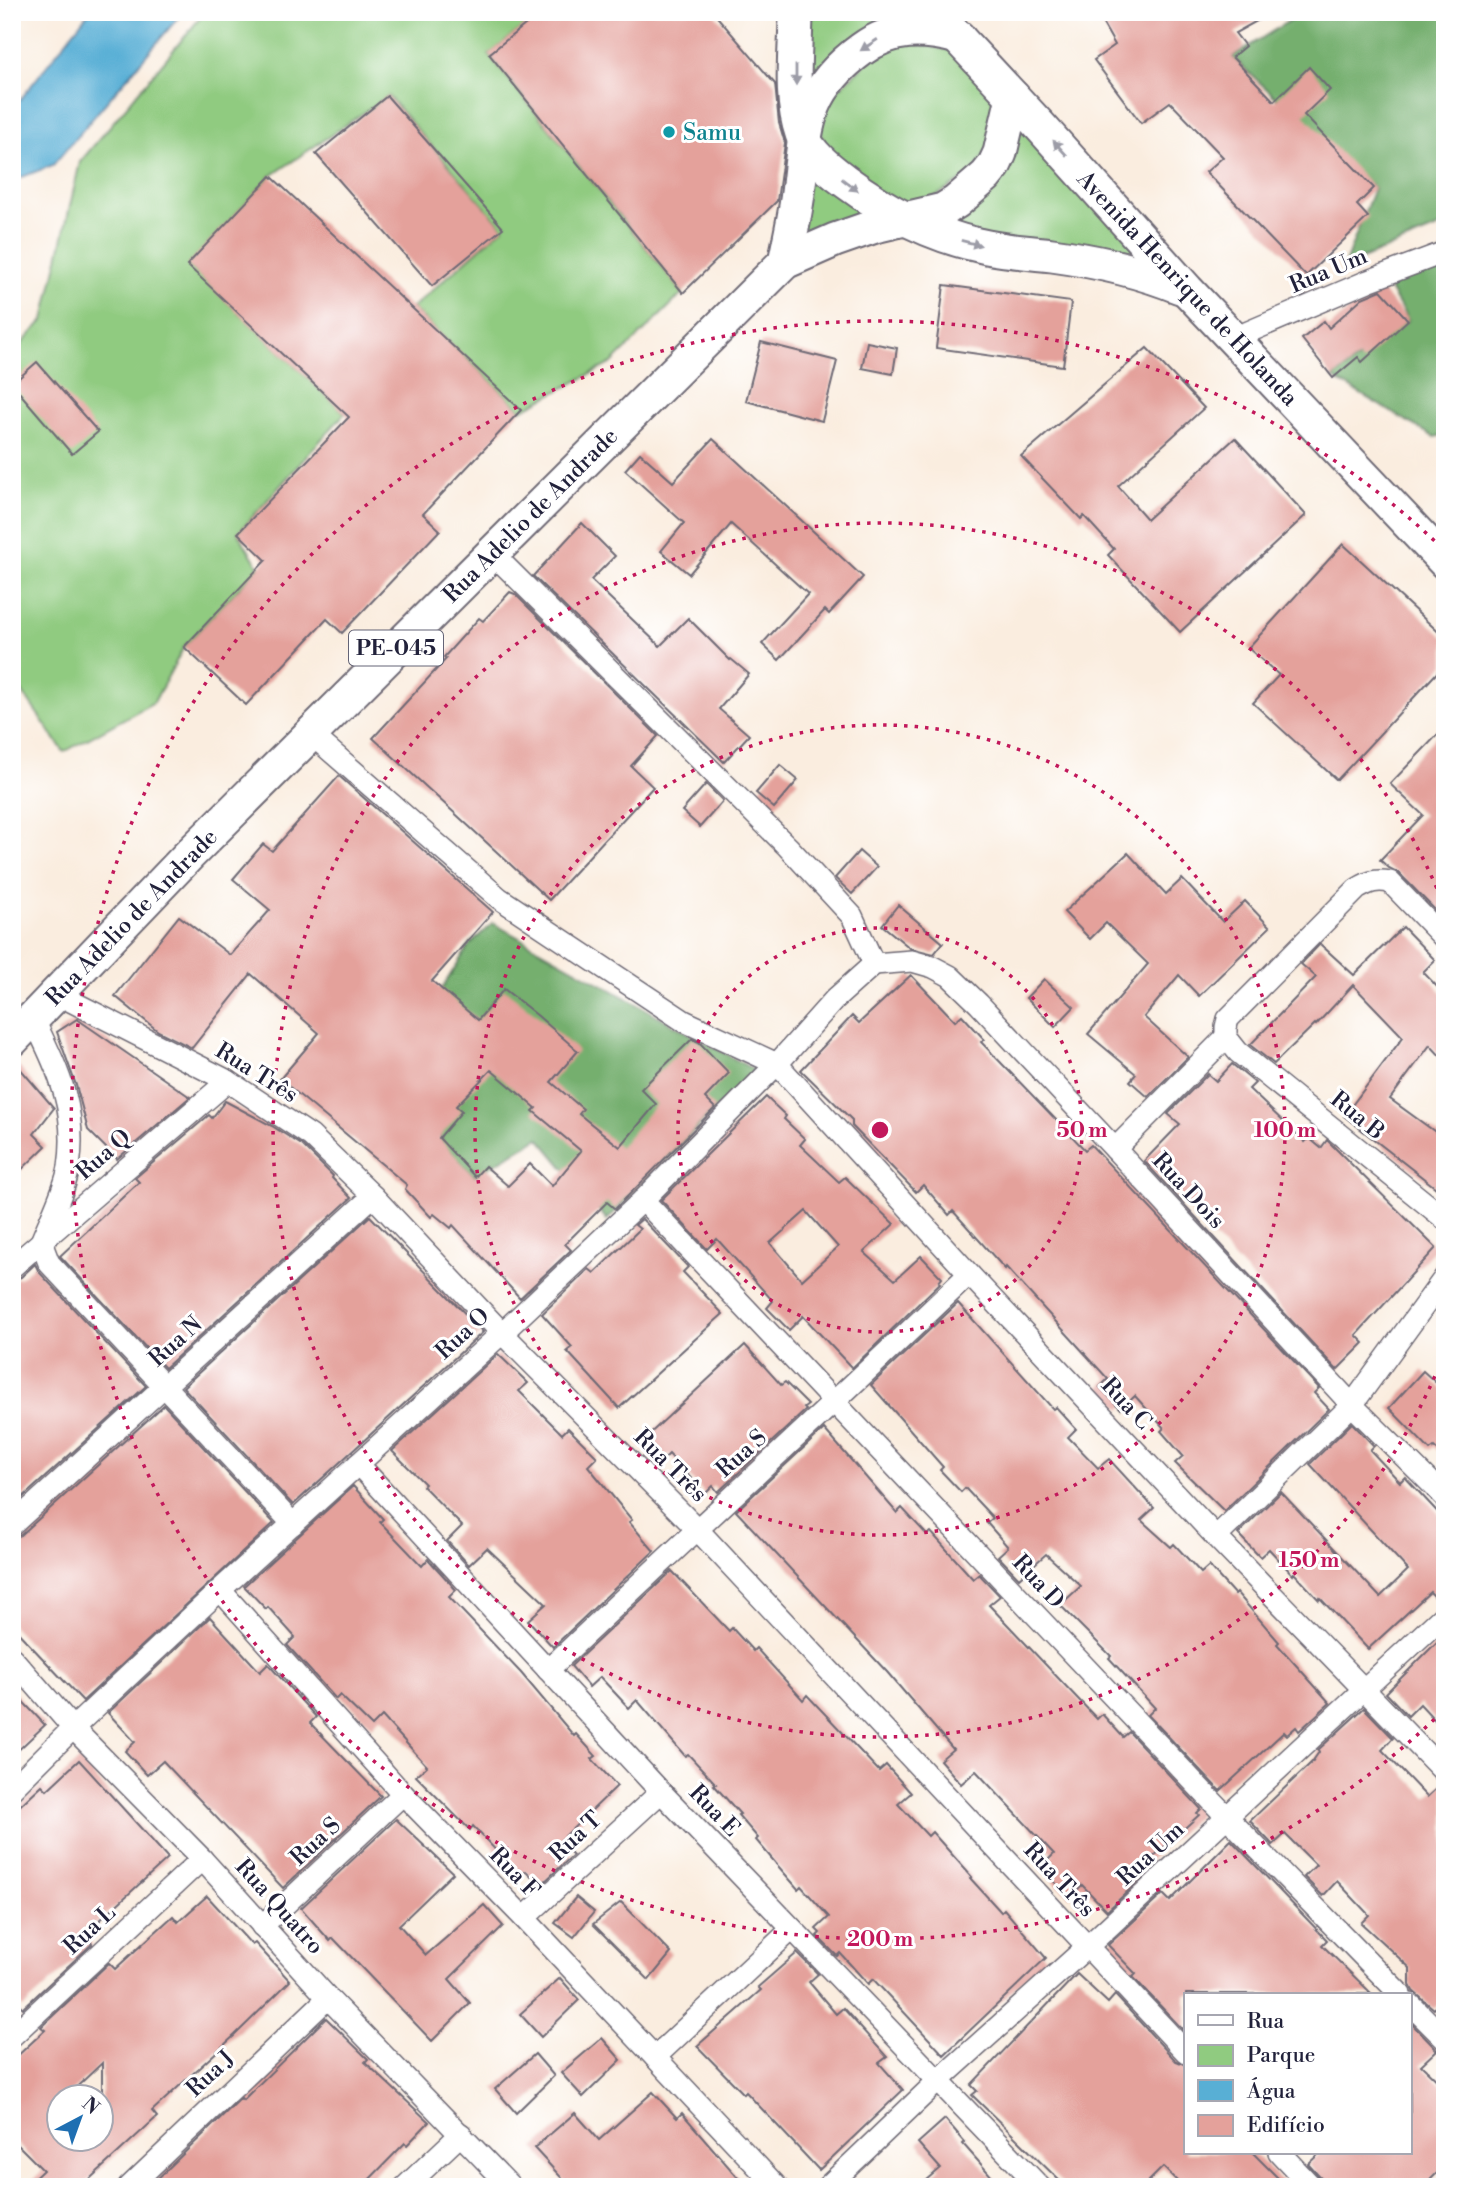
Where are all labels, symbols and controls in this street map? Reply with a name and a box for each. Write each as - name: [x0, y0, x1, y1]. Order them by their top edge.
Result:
- one-way arrow: [859, 38, 879, 51]
- one-way arrow: [790, 65, 802, 87]
- place label: Samu: [683, 119, 741, 147]
- marker: Samu: [661, 124, 677, 140]
- one-way arrow: [1052, 140, 1068, 157]
- street label: Avenida Henrique de Holanda: [1070, 165, 1304, 412]
- one-way arrow: [841, 177, 859, 191]
- one-way arrow: [960, 238, 982, 249]
- street label: Rua Um: [1285, 242, 1372, 300]
- street label: Rua Adelio de Andrade: [437, 422, 624, 609]
- road number: PE-045: [349, 630, 443, 666]
- street label: Rua Adelio de Andrade: [40, 823, 224, 1012]
- street label: Rua Três: [210, 1037, 303, 1109]
- street label: Rua B: [1325, 1086, 1390, 1146]
- centre of rings: [868, 1118, 892, 1142]
- text: 50 m: [1057, 1118, 1107, 1144]
- text: 100 m: [1254, 1118, 1316, 1144]
- street label: Rua Q: [71, 1123, 137, 1186]
- street label: Rua Dois: [1146, 1147, 1231, 1235]
- street label: Rua O: [430, 1302, 495, 1366]
- street label: Rua N: [143, 1310, 208, 1373]
- street label: Rua C: [1095, 1372, 1157, 1436]
- street label: Rua Três: [628, 1423, 713, 1508]
- street label: Rua S: [711, 1424, 773, 1484]
- text: 150 m: [1279, 1548, 1339, 1574]
- street label: Rua D: [1006, 1549, 1070, 1614]
- street label: Rua E: [683, 1779, 746, 1842]
- street label: Rua T: [544, 1805, 608, 1868]
- street label: Rua S: [285, 1812, 347, 1872]
- street label: Rua Um: [1111, 1816, 1190, 1892]
- street label: Rua Três: [1018, 1836, 1101, 1923]
- street label: Rua F: [483, 1841, 545, 1904]
- street label: Rua Quatro: [229, 1853, 329, 1960]
- street label: Rua L: [58, 1899, 121, 1961]
- text: 200 m: [847, 1927, 913, 1953]
- legend: [1184, 1993, 1412, 2154]
- text: Rua: [1247, 2009, 1284, 2035]
- text: Parque: [1247, 2043, 1315, 2069]
- street label: Rua J: [181, 2044, 241, 2103]
- text: Água: [1246, 2077, 1296, 2105]
- north arrow: [46, 2084, 116, 2154]
- text: N: [77, 2092, 104, 2120]
- text: Edifício: [1247, 2113, 1325, 2139]

